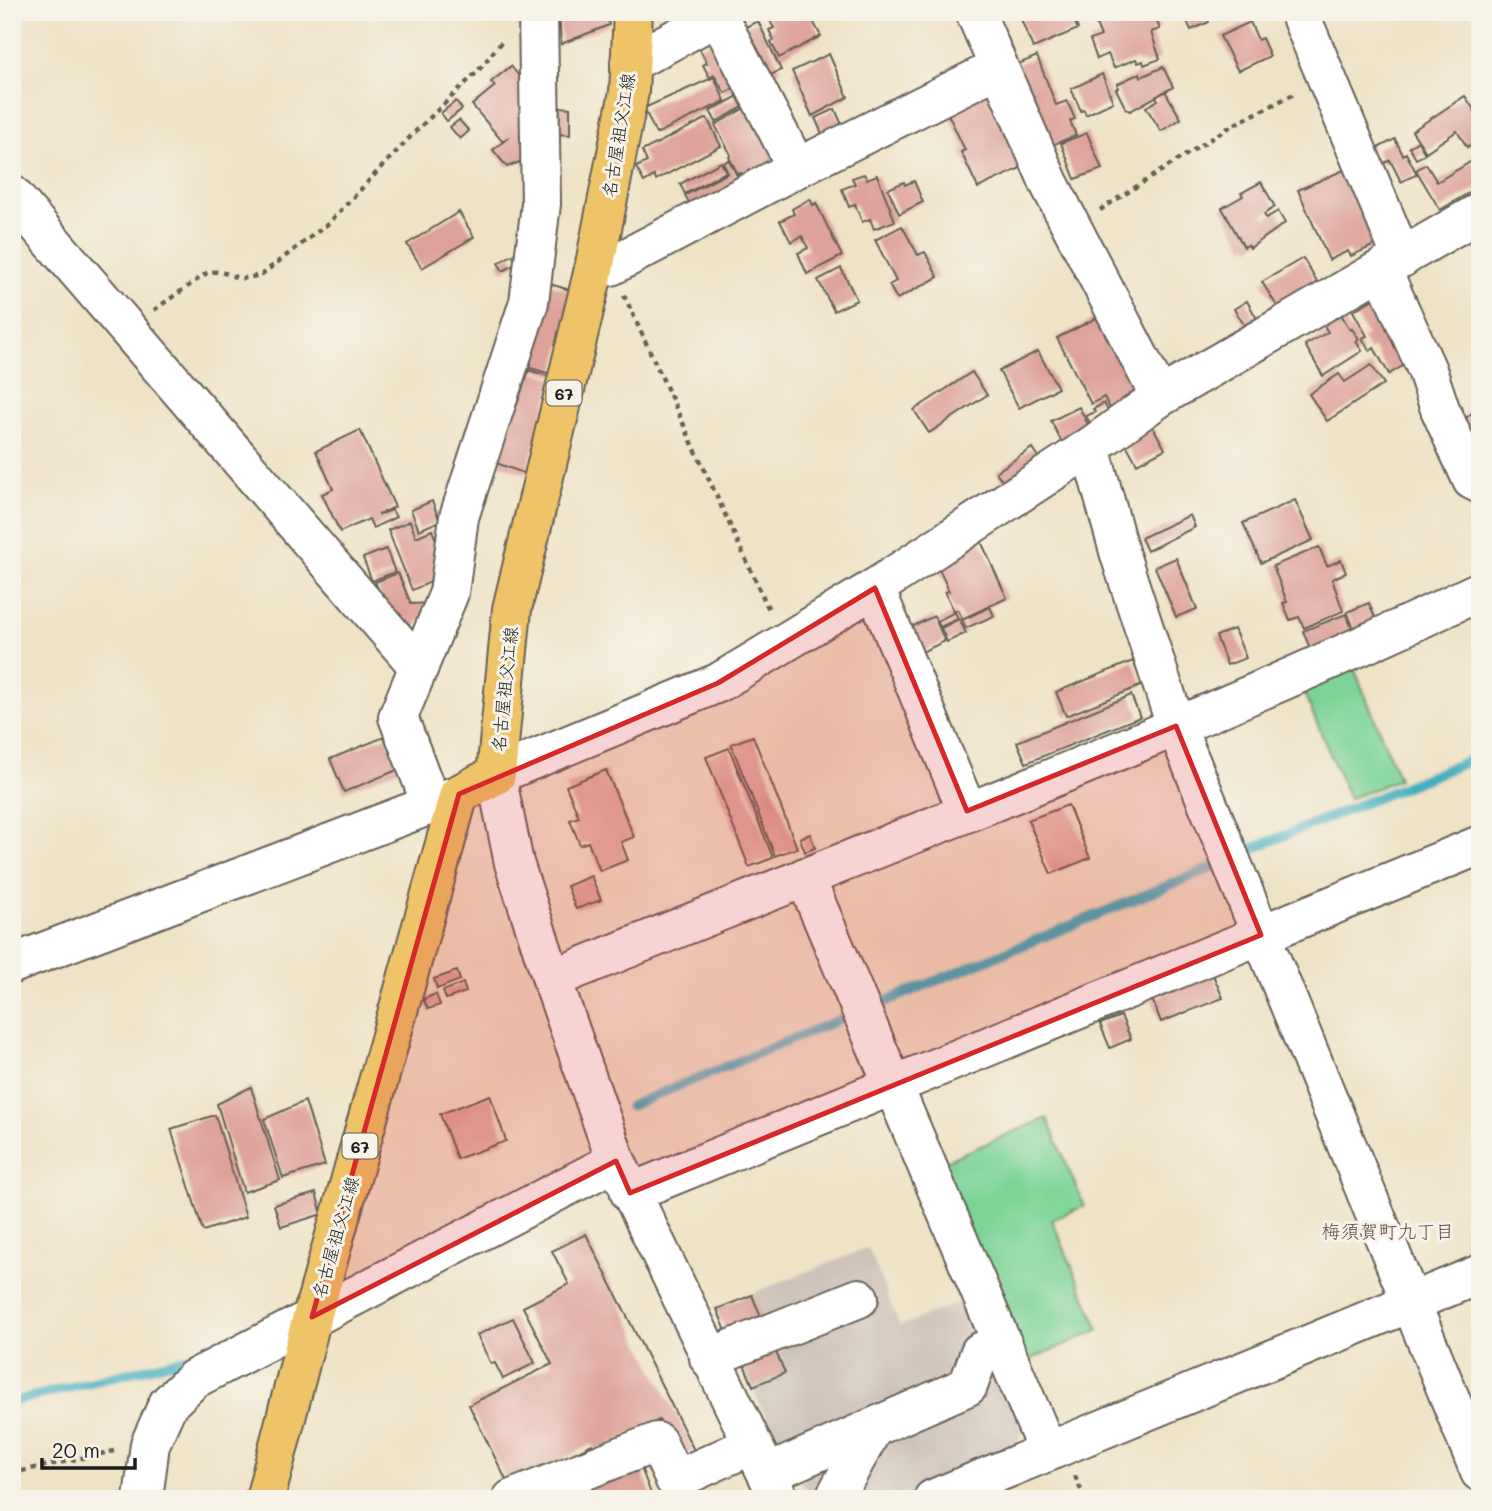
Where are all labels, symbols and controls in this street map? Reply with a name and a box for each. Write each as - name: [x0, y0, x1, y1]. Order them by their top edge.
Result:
- street label: 名古屋祖父江線: [596, 71, 640, 199]
- road number: 67: [546, 380, 582, 406]
- street label: 名古屋祖父江線: [485, 625, 523, 753]
- road number: 67: [342, 1134, 378, 1158]
- street label: 名古屋祖父江線: [306, 1173, 364, 1301]
- district label: 梅須賀町九丁目: [1321, 1218, 1455, 1243]
- scale bar: [42, 1427, 135, 1471]
- text: 20 m: [52, 1436, 100, 1463]

